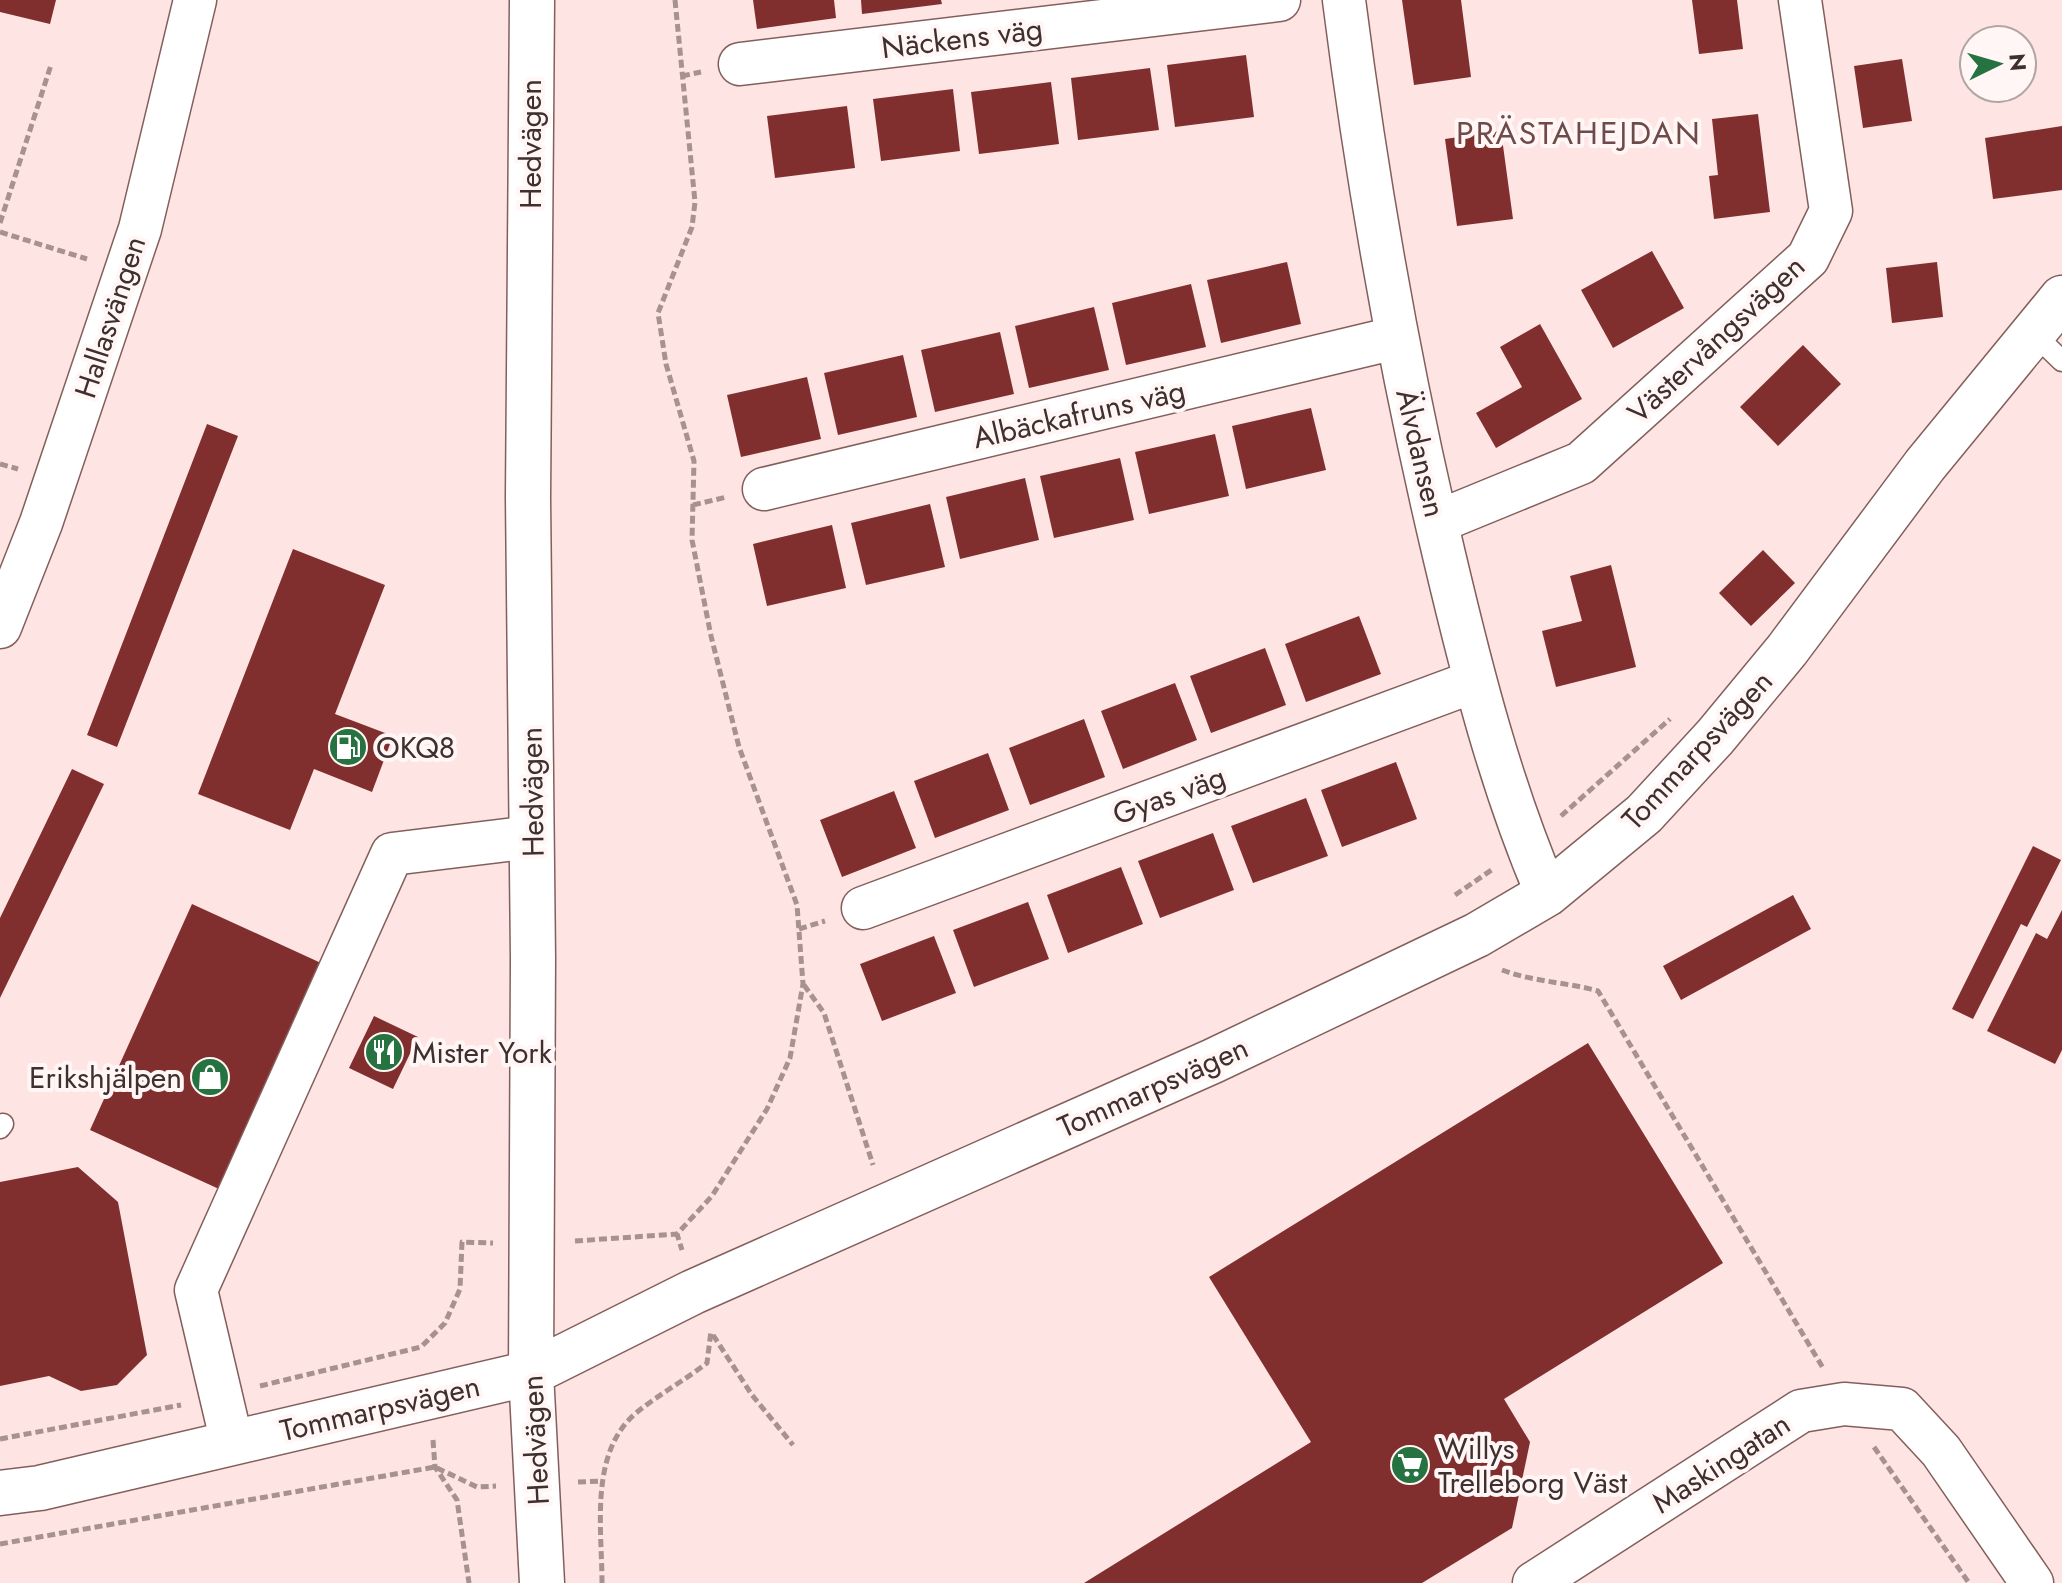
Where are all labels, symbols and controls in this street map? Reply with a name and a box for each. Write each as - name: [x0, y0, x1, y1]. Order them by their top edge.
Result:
- street label: Näckens väg: [879, 7, 1045, 69]
- north arrow: [1958, 24, 2038, 104]
- text: N: [2001, 52, 2035, 72]
- street label: Hedvägen: [509, 79, 552, 209]
- district label: PRÄSTAHEJDAN: [1456, 110, 1702, 156]
- street label: Hallasvängen: [64, 231, 156, 403]
- street label: Västervångsvägen: [1618, 245, 1814, 433]
- street label: Albäckafruns väg: [969, 369, 1189, 459]
- street label: Älvdansen: [1385, 385, 1457, 521]
- street label: Tommarpsvägen: [1612, 661, 1782, 839]
- fuel station icon: OKQ8: [327, 726, 369, 768]
- place label: OKQ8: [376, 726, 455, 769]
- street label: Hedvägen: [509, 727, 555, 857]
- street label: Gyas väg: [1107, 755, 1231, 835]
- street label: Tommarpsvägen: [1051, 1026, 1255, 1148]
- restaurant icon: Mister York: [363, 1031, 405, 1073]
- place label: Mister York: [412, 1031, 553, 1074]
- place label: Erikshjälpen: [29, 1056, 182, 1099]
- shop icon: Erikshjälpen: [189, 1056, 231, 1098]
- street label: Tommarpsvägen: [276, 1364, 484, 1452]
- street label: Hedvägen: [510, 1374, 560, 1506]
- street label: Maskingatan: [1644, 1402, 1798, 1524]
- place label: Willys Trelleborg Väst: [1438, 1427, 1628, 1504]
- supermarket icon: Willys Trelleborg Väst: [1389, 1444, 1431, 1486]

